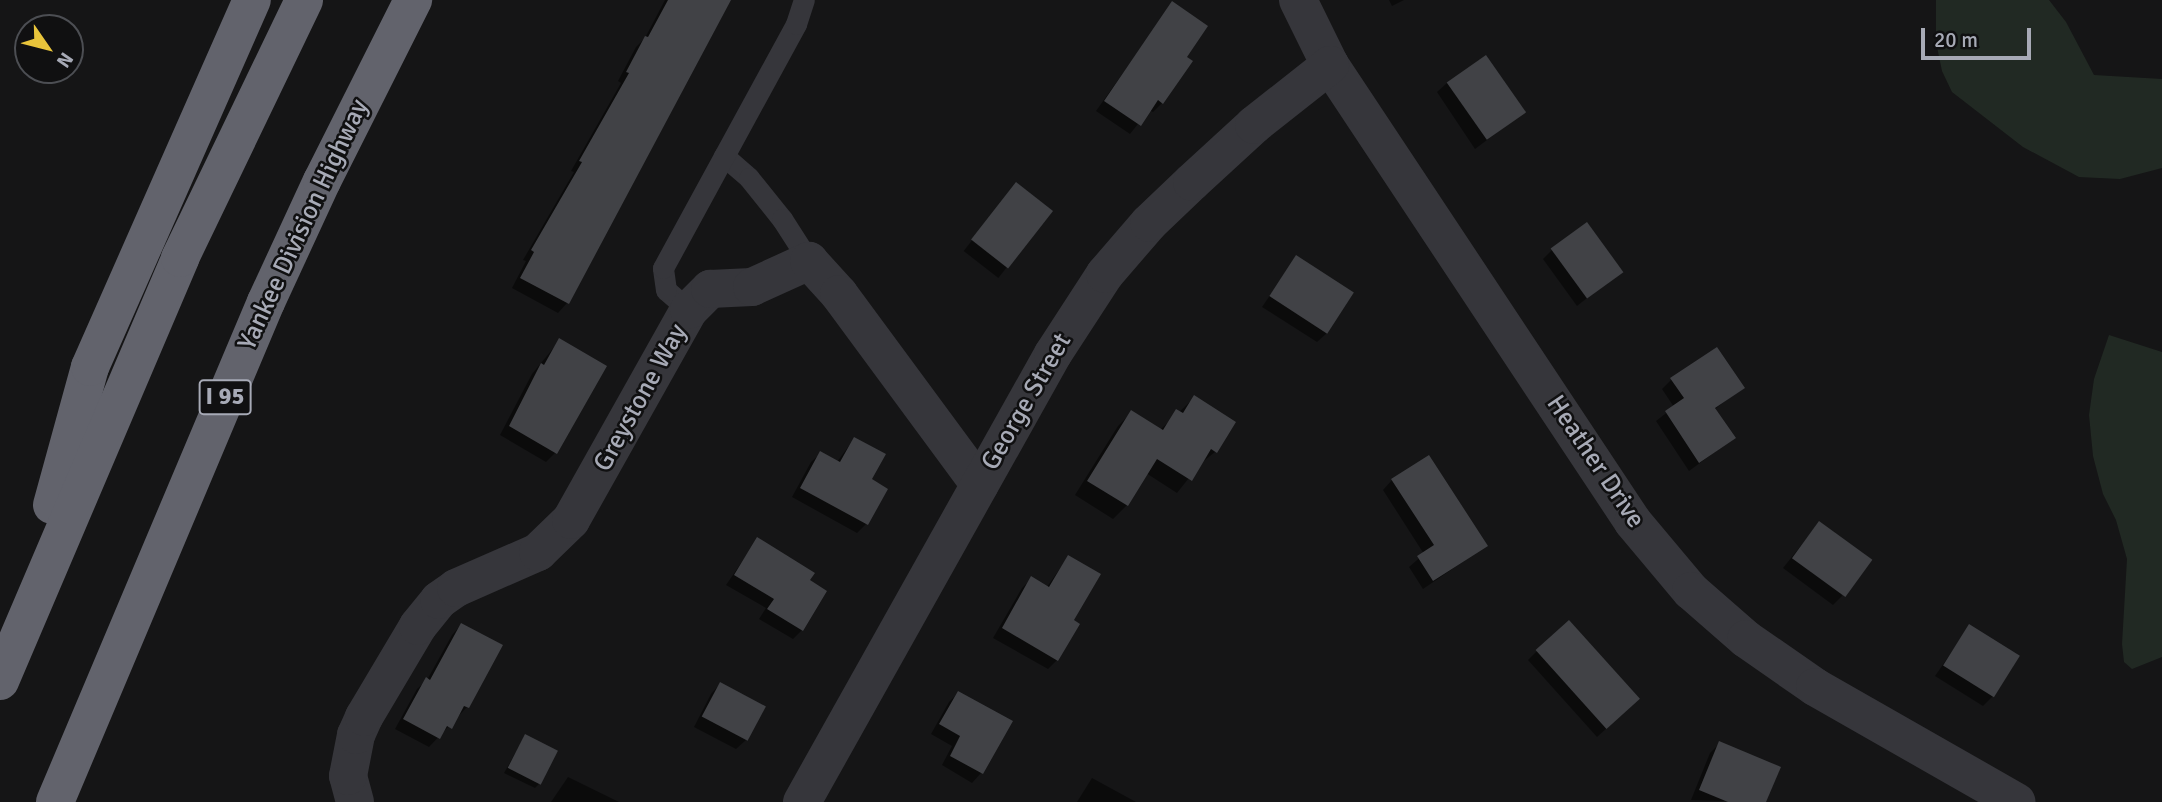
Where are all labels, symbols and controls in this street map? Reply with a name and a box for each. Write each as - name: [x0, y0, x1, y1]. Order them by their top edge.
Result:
- north arrow: [14, 14, 84, 84]
- scale bar: [1924, 14, 2034, 58]
- text: 20 m: [1934, 27, 1978, 53]
- text: N: [51, 48, 78, 72]
- street label: Yankee Division Highway: [232, 95, 376, 355]
- street label: Greystone Way: [588, 319, 694, 477]
- street label: George Street: [975, 328, 1079, 476]
- road number: I 95: [197, 376, 253, 418]
- street label: Heather Drive: [1539, 390, 1651, 534]

